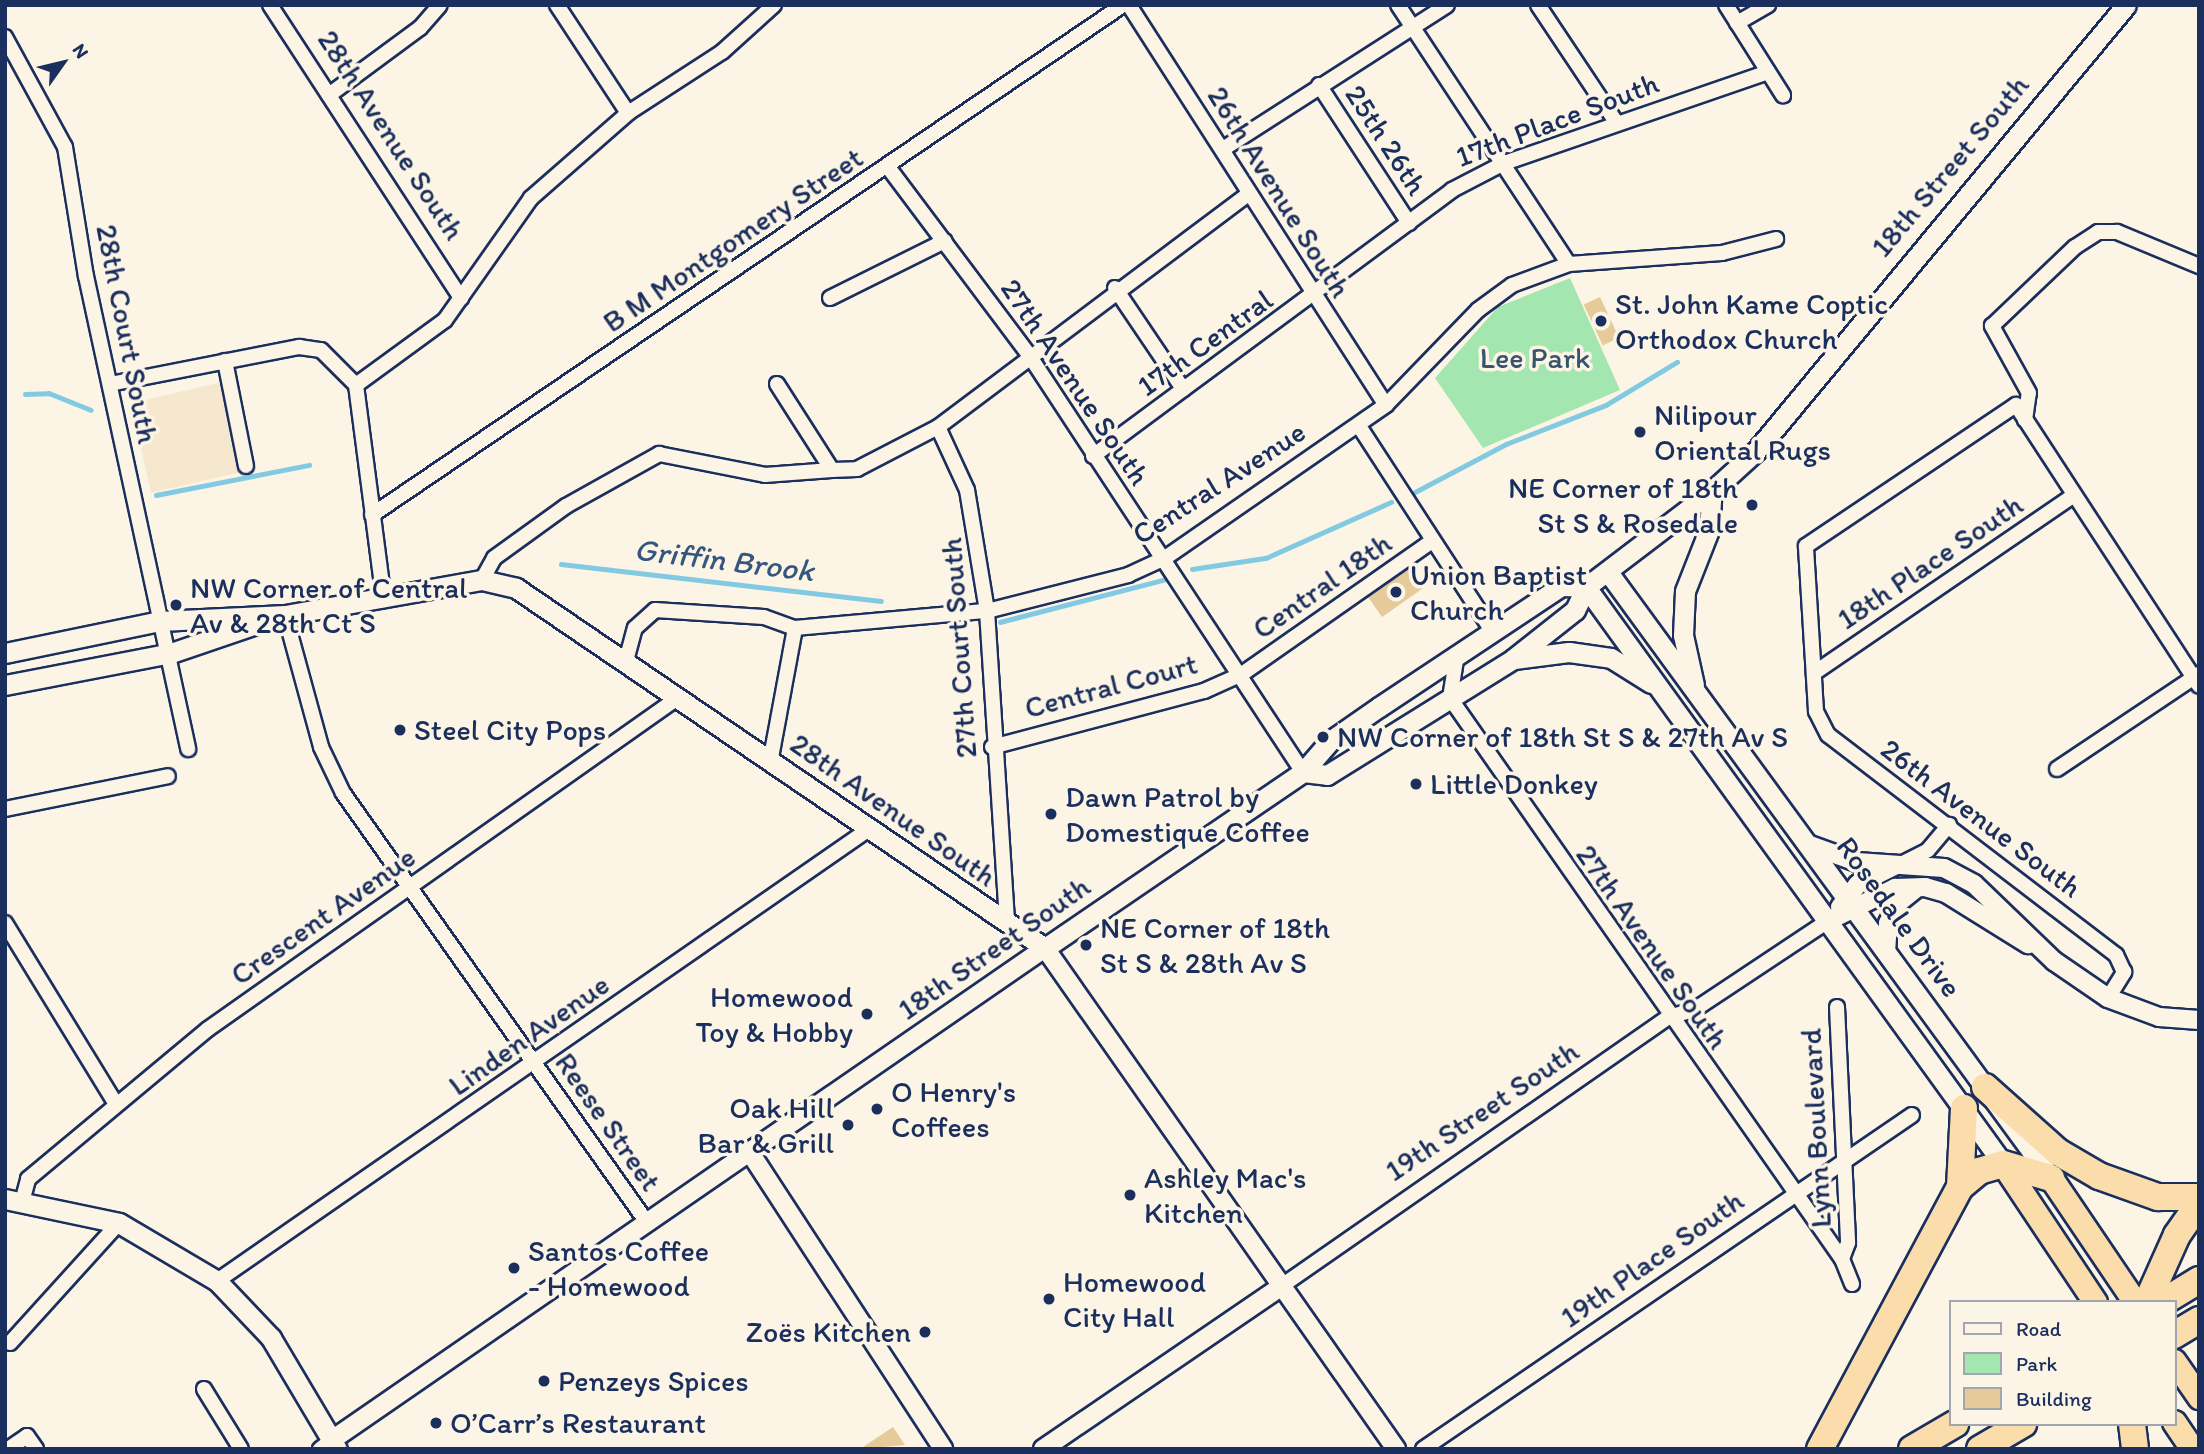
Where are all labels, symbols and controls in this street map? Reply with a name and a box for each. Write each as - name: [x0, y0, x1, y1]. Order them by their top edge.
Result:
- street label: 28th Avenue South: [310, 24, 472, 246]
- north arrow: [28, 28, 98, 98]
- text: N: [68, 39, 94, 63]
- street label: 17th Place South: [1451, 65, 1663, 175]
- street label: 18th Street South: [1864, 68, 2036, 264]
- street label: 25th 26th: [1337, 79, 1435, 201]
- street label: 26th Avenue South: [1200, 80, 1358, 304]
- street label: B M Montgomery Street: [596, 140, 870, 340]
- street label: 28th Court South: [88, 222, 166, 446]
- street label: 27th Avenue South: [993, 273, 1157, 491]
- street label: 17th Central: [1130, 282, 1280, 404]
- place label: St. John Kame Coptic Orthodox Church: [1615, 286, 1890, 356]
- marker: St. John Kame Coptic Orthodox Church: [1593, 313, 1609, 329]
- park label: Lee Park: [1480, 340, 1590, 376]
- place label: Nilipour Oriental Rugs: [1654, 397, 1831, 467]
- street label: Central Avenue: [1126, 414, 1312, 552]
- marker: Nilipour Oriental Rugs: [1632, 424, 1648, 440]
- place label: NE Corner of 18th St S & Rosedale: [1509, 470, 1738, 540]
- street label: 18th Place South: [1831, 487, 2029, 637]
- marker: NE Corner of 18th St S & Rosedale: [1744, 497, 1760, 513]
- street label: Central 18th: [1246, 525, 1398, 647]
- water label: Griffin Brook: [632, 530, 816, 590]
- street label: 27th Court South: [933, 537, 985, 759]
- place label: Union Baptist Church: [1410, 557, 1587, 628]
- place label: NW Corner of Central Av & 28th Ct S: [190, 570, 468, 640]
- marker: Union Baptist Church: [1388, 584, 1404, 600]
- marker: NW Corner of Central Av & 28th Ct S: [168, 597, 184, 613]
- street label: Central Court: [1020, 646, 1202, 726]
- place label: Steel City Pops: [414, 712, 606, 748]
- place label: NW Corner of 18th St S & 27th Av S: [1337, 719, 1787, 755]
- marker: Steel City Pops: [392, 722, 408, 738]
- street label: 28th Avenue South: [784, 726, 1002, 894]
- marker: NW Corner of 18th St S & 27th Av S: [1315, 729, 1331, 745]
- street label: 26th Avenue South: [1874, 731, 2088, 905]
- place label: Little Donkey: [1430, 766, 1600, 802]
- marker: Little Donkey: [1408, 776, 1424, 792]
- place label: Dawn Patrol by Domestique Coffee: [1065, 779, 1310, 850]
- marker: Dawn Patrol by Domestique Coffee: [1043, 806, 1059, 822]
- street label: Rosedale Drive: [1829, 830, 1969, 1004]
- street label: 27th Avenue South: [1568, 838, 1736, 1056]
- street label: Crescent Avenue: [224, 839, 422, 993]
- street label: 18th Street South: [892, 869, 1096, 1027]
- place label: NE Corner of 18th St S & 28th Av S: [1100, 910, 1329, 981]
- marker: NE Corner of 18th St S & 28th Av S: [1078, 937, 1094, 953]
- street label: Linden Avenue: [442, 966, 616, 1104]
- place label: Homewood Toy & Hobby: [695, 979, 853, 1050]
- marker: Homewood Toy & Hobby: [859, 1006, 875, 1022]
- street label: Lynn Boulevard: [1793, 1027, 1839, 1229]
- street label: 19th Street South: [1379, 1033, 1585, 1189]
- street label: Reese Street: [547, 1046, 669, 1198]
- place label: O Henry's Coffees: [891, 1074, 1016, 1144]
- place label: Oak Hill Bar & Grill: [697, 1090, 834, 1160]
- marker: O Henry's Coffees: [869, 1101, 885, 1117]
- marker: Oak Hill Bar & Grill: [840, 1117, 856, 1133]
- place label: Ashley Mac's Kitchen: [1144, 1160, 1308, 1230]
- street label: 19th Place South: [1554, 1183, 1750, 1335]
- marker: Ashley Mac's Kitchen: [1122, 1187, 1138, 1203]
- place label: Santos Coffee - Homewood: [528, 1233, 709, 1304]
- marker: Santos Coffee - Homewood: [506, 1260, 522, 1276]
- place label: Homewood City Hall: [1063, 1264, 1206, 1334]
- marker: Homewood City Hall: [1041, 1291, 1057, 1307]
- legend: [1948, 1300, 2176, 1426]
- place label: Zoës Kitchen: [745, 1314, 911, 1350]
- text: Road: [2016, 1316, 2061, 1341]
- marker: Zoës Kitchen: [917, 1324, 933, 1340]
- text: Park: [2016, 1351, 2057, 1376]
- place label: Penzeys Spices: [558, 1363, 749, 1399]
- marker: Penzeys Spices: [536, 1373, 552, 1389]
- text: Building: [2016, 1386, 2092, 1411]
- place label: O’Carr’s Restaurant: [450, 1405, 706, 1441]
- marker: O’Carr’s Restaurant: [428, 1415, 444, 1431]

